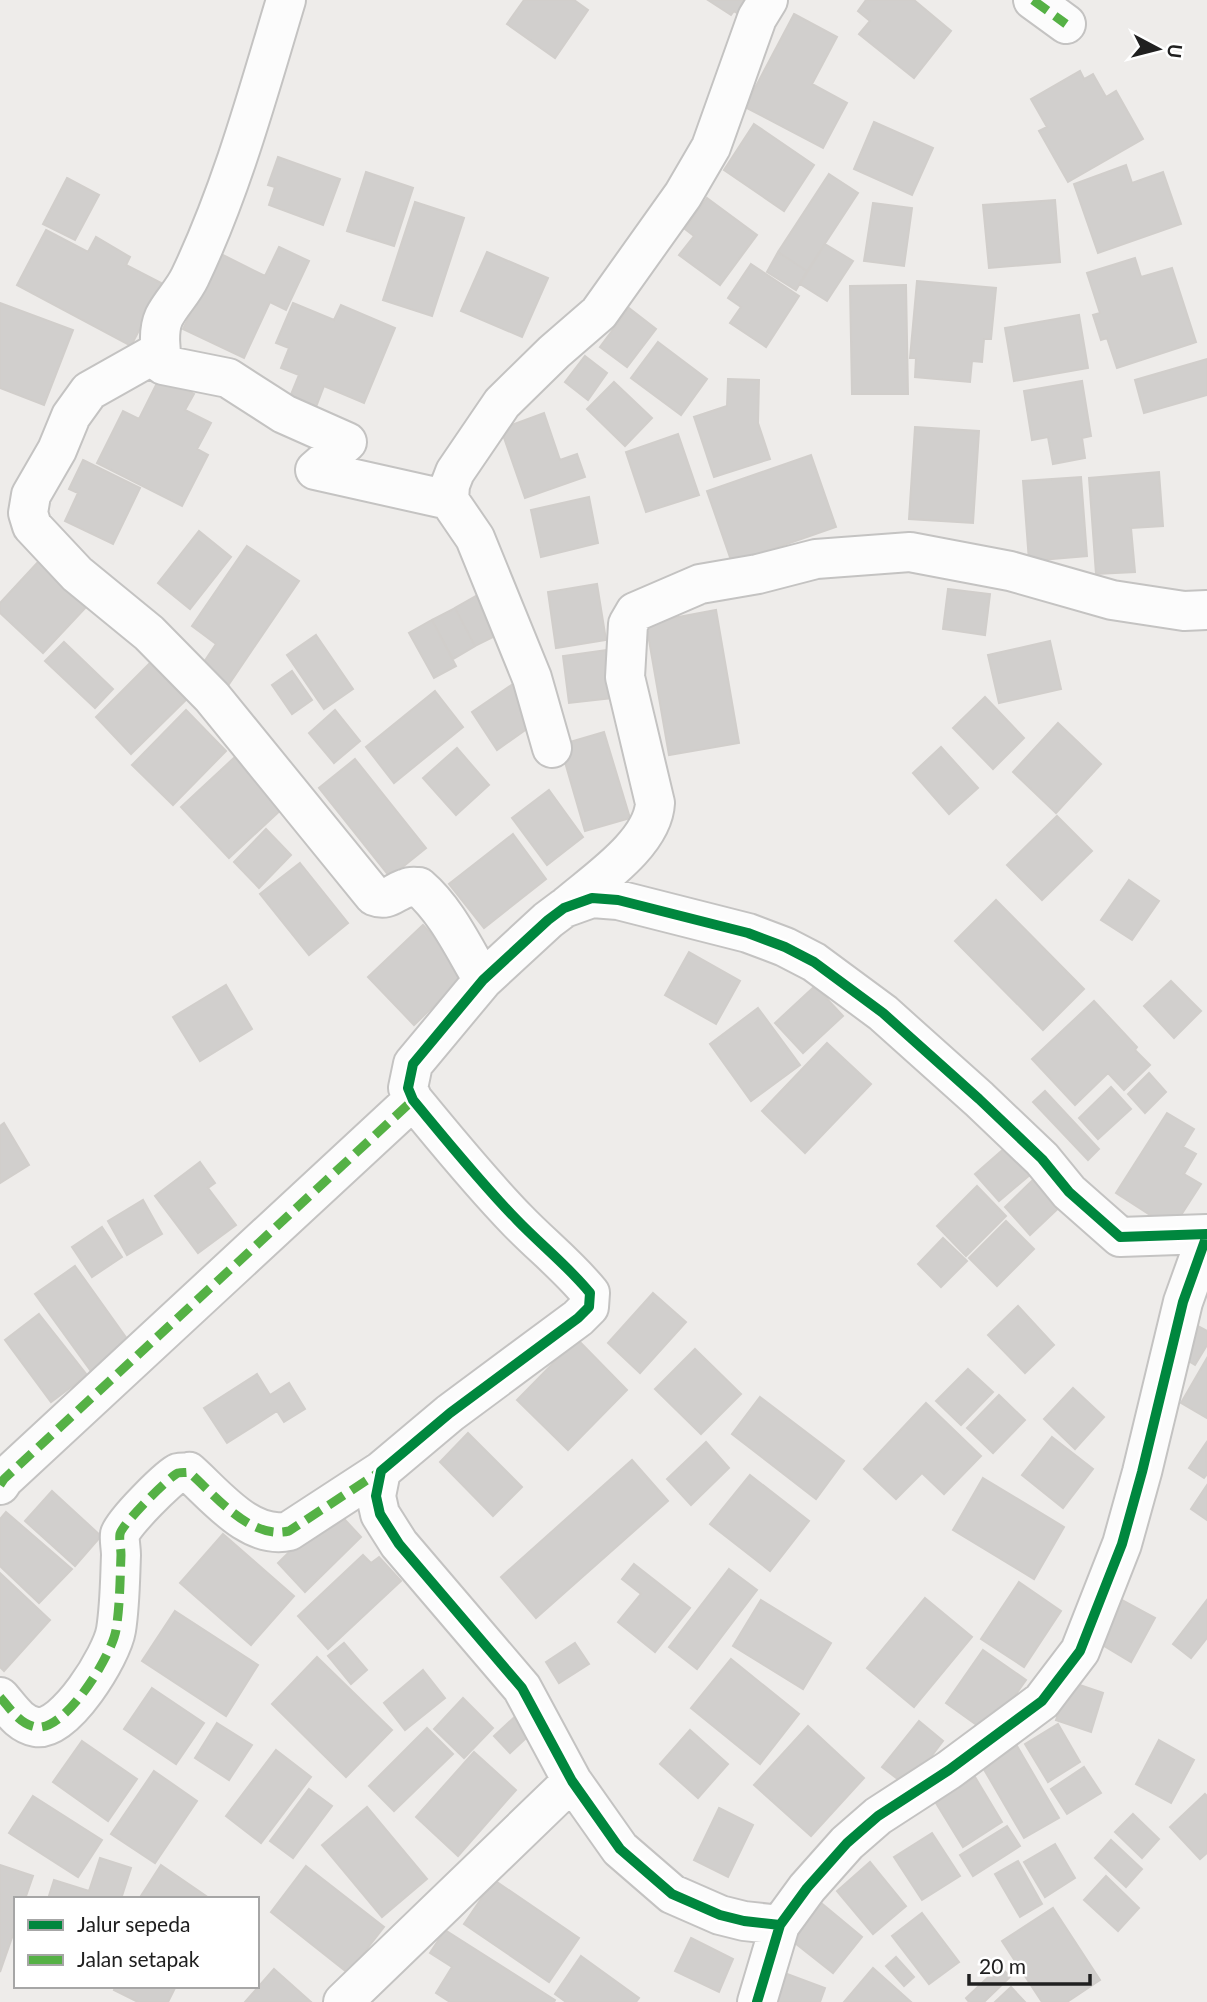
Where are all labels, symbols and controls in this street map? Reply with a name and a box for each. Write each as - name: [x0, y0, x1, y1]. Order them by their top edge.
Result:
- north arrow: [1123, 14, 1193, 84]
- text: U: [1163, 43, 1188, 60]
- legend: [14, 1897, 259, 1988]
- text: Jalur sepeda: [77, 1911, 190, 1936]
- scale bar: [969, 1942, 1090, 1986]
- text: Jalan setapak: [77, 1946, 200, 1971]
- text: 20 m: [979, 1953, 1026, 1978]

